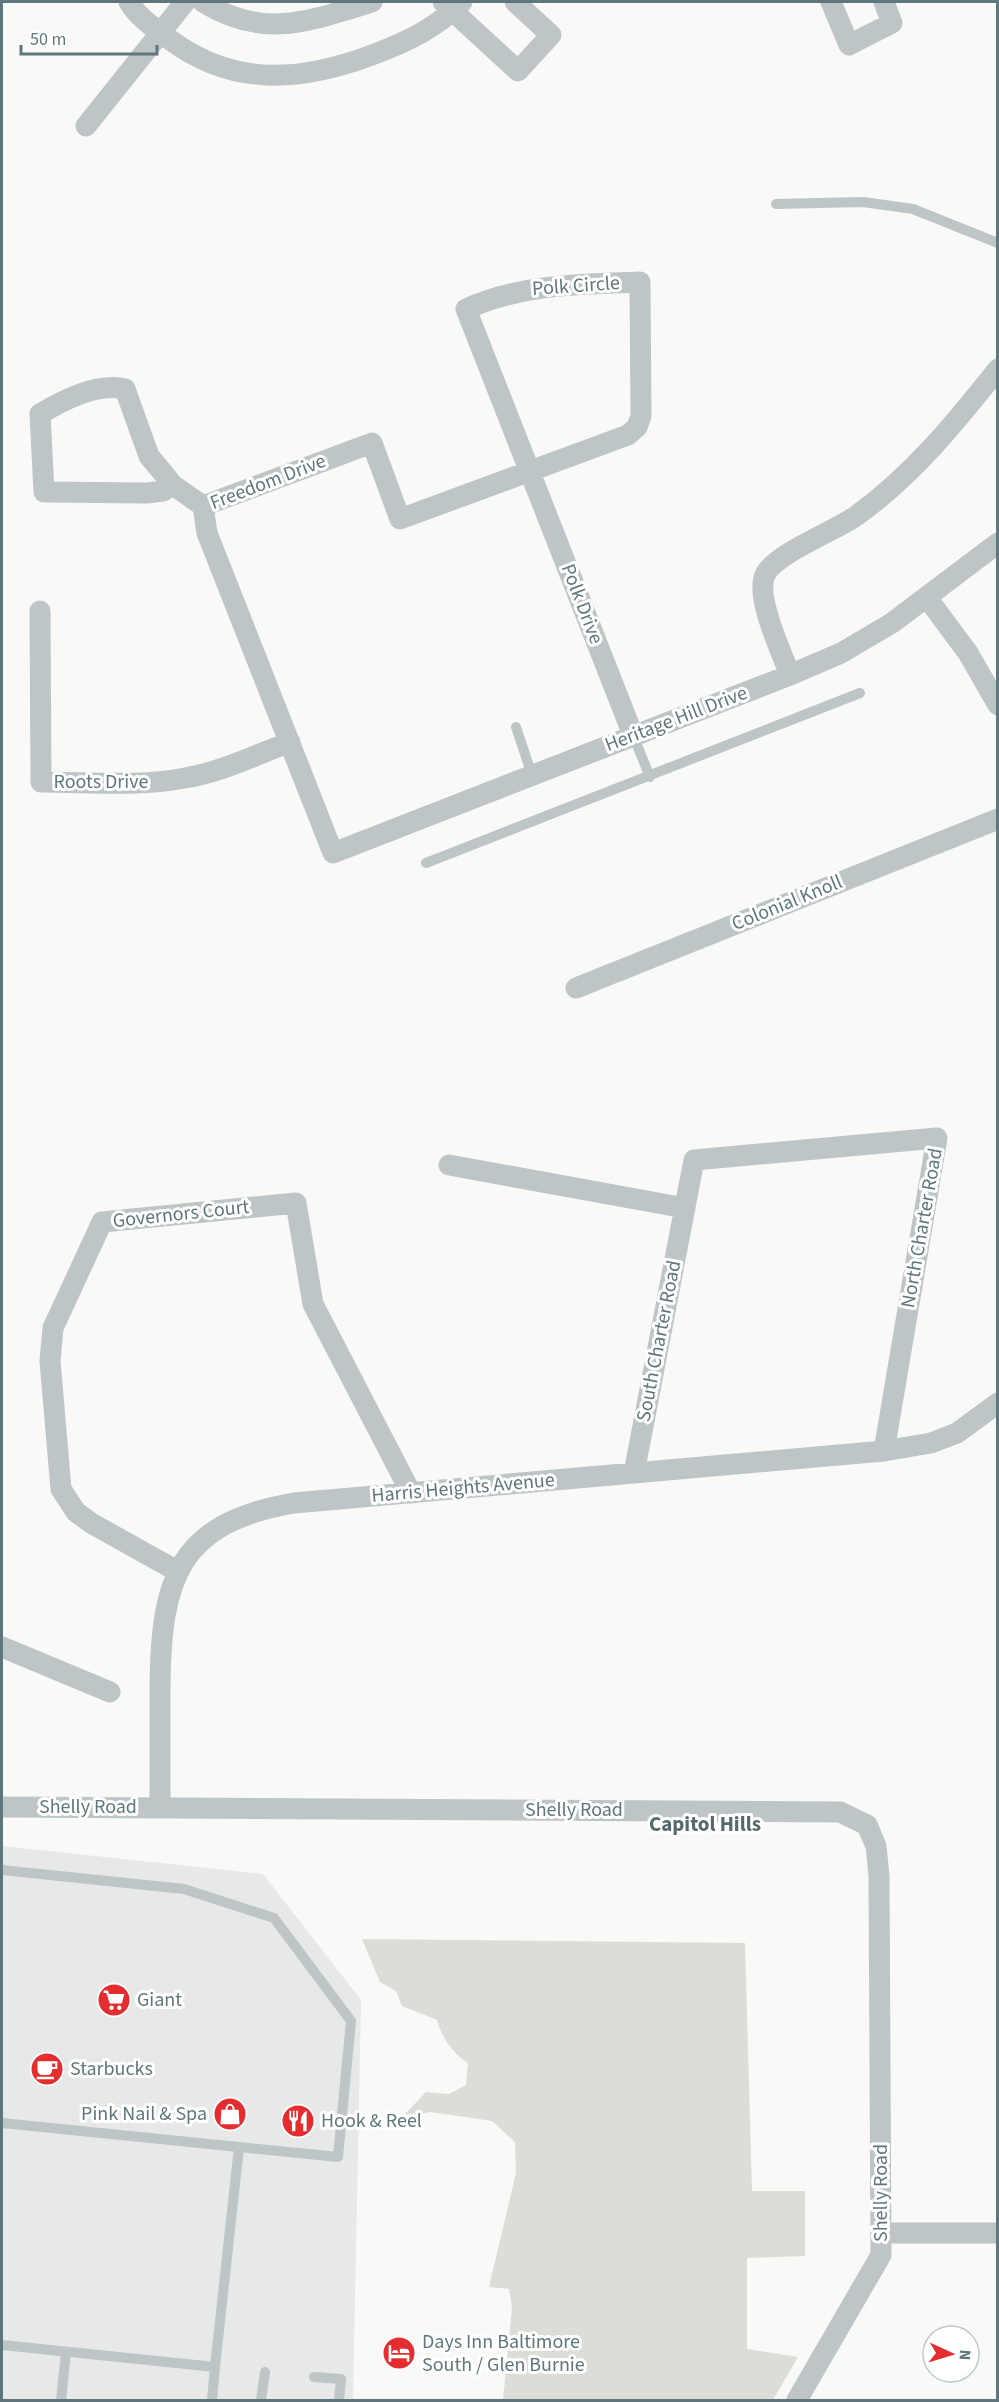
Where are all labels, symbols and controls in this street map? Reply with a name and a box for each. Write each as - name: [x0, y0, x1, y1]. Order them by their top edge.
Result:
- scale bar: [21, 18, 158, 56]
- text: 50 m: [30, 27, 66, 52]
- street label: Polk Circle: [531, 269, 621, 303]
- street label: Freedom Drive: [206, 447, 330, 517]
- street label: Polk Drive: [554, 560, 610, 648]
- street label: Heritage Hill Drive: [601, 679, 751, 759]
- street label: Roots Drive: [54, 768, 148, 796]
- street label: Colonial Knoll: [728, 868, 846, 938]
- street label: North Charter Road: [894, 1146, 950, 1310]
- street label: Governors Court: [111, 1193, 251, 1235]
- street label: South Charter Road: [630, 1258, 688, 1424]
- street label: Harris Heights Avenue: [370, 1466, 556, 1510]
- street label: Shelly Road: [39, 1793, 137, 1821]
- street label: Shelly Road: [525, 1796, 623, 1824]
- district label: Capitol Hills: [649, 1809, 761, 1839]
- supermarket icon: Giant: [96, 1982, 132, 2018]
- place label: Giant: [137, 1986, 182, 2014]
- cafe icon: Starbucks: [29, 2051, 65, 2087]
- place label: Starbucks: [70, 2055, 153, 2083]
- shop icon: Pink Nail & Spa: [212, 2096, 248, 2132]
- place label: Pink Nail & Spa: [81, 2100, 207, 2128]
- restaurant icon: Hook & Reel: [280, 2103, 316, 2139]
- place label: Hook & Reel: [321, 2107, 422, 2135]
- street label: Shelly Road: [867, 2144, 895, 2242]
- north arrow: [921, 2324, 981, 2384]
- place label: Days Inn Baltimore South / Glen Burnie: [422, 2328, 585, 2379]
- hotel icon: Days Inn Baltimore South / Glen Burnie: [381, 2335, 417, 2371]
- text: N: [954, 2349, 976, 2361]

